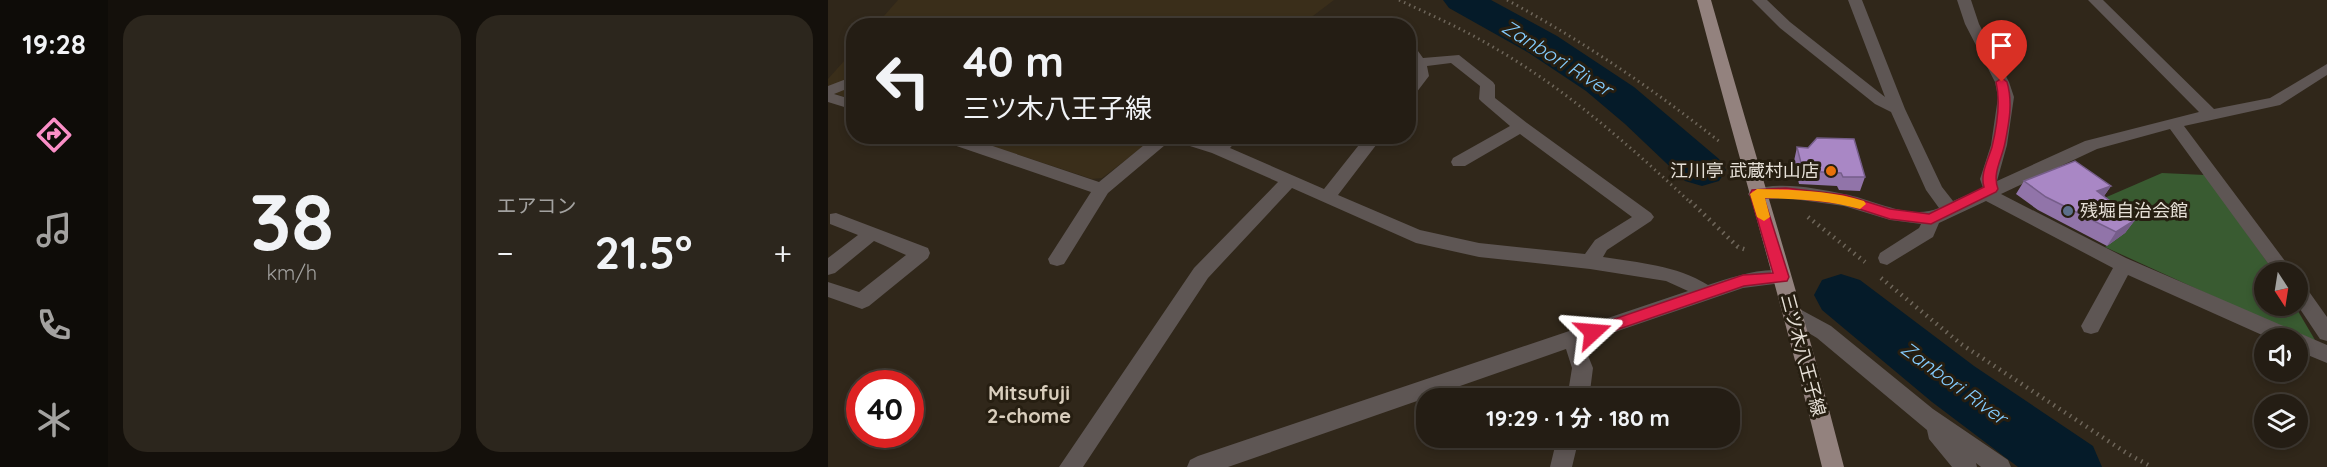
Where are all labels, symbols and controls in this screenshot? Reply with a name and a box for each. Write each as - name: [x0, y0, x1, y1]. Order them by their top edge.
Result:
- water label: Zanbori River: [1497, 14, 1619, 103]
- pin: [1976, 20, 2027, 82]
- text: 19:28: [22, 27, 86, 61]
- icon: arrive: [1985, 29, 2018, 62]
- text: 40 m: [963, 35, 1064, 88]
- icon: left: [864, 42, 942, 120]
- text: 三ツ木八王子線: [963, 91, 1152, 125]
- icon: directions: [33, 114, 75, 156]
- place label: 江川亭 武蔵村山店: [1670, 159, 1819, 182]
- marker: 江川亭 武蔵村山店: [1824, 164, 1838, 178]
- text: 38: [249, 172, 334, 270]
- text: エアコン: [497, 193, 577, 218]
- place label: 残堀自治会館: [2080, 199, 2188, 222]
- marker: 残堀自治会館: [2061, 204, 2075, 218]
- icon: music: [33, 209, 75, 251]
- text: 21.5°: [595, 224, 692, 280]
- text: −: [497, 232, 514, 273]
- text: +: [773, 232, 792, 273]
- text: km/h: [266, 260, 317, 285]
- north arrow: [2254, 262, 2308, 316]
- map controls: [2254, 262, 2308, 448]
- street label: 三ツ木八王子線: [1776, 291, 1831, 419]
- position arrow: [1561, 300, 1625, 364]
- icon: phone: [33, 304, 75, 346]
- button: sound: [2254, 328, 2308, 382]
- water label: Zanbori River: [1896, 336, 2014, 431]
- speed limit sign: 40: [846, 370, 924, 448]
- district label: Mitsufuji 2-chome: [987, 380, 1071, 428]
- button: layers: [2254, 394, 2308, 448]
- icon: climate: [33, 399, 75, 441]
- text: 19:29 · 1 分 · 180 m: [1486, 404, 1670, 432]

